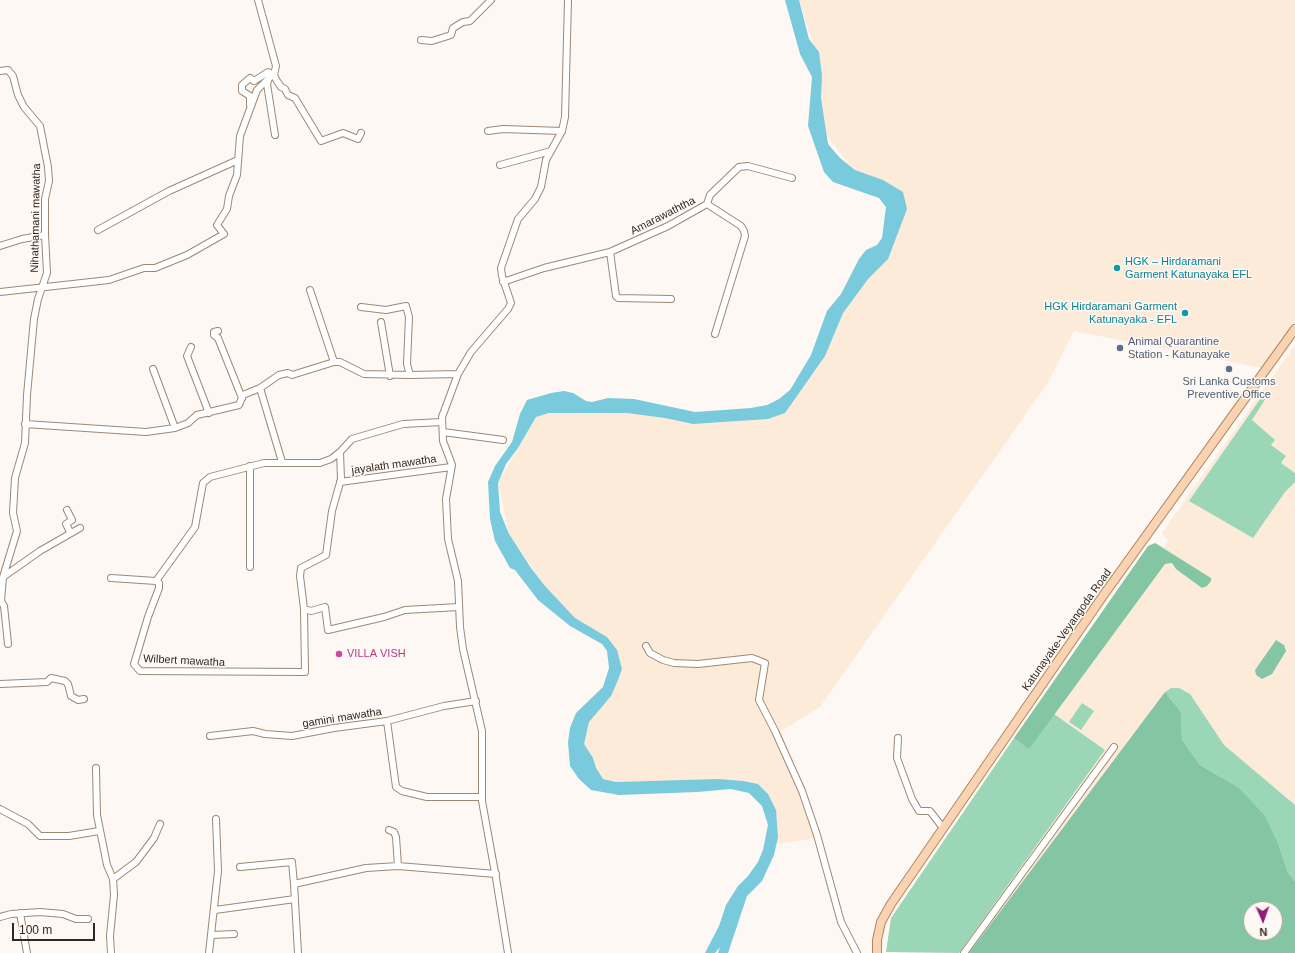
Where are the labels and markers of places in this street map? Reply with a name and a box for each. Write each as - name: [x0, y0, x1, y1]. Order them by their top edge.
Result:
- place label: HGK – Hirdaramani Garment Katunayaka EFL: [1125, 255, 1252, 281]
- marker: HGK – Hirdaramani Garment Katunayaka EFL: [1112, 263, 1122, 273]
- place label: HGK Hirdaramani Garment Katunayaka - EFL: [1044, 300, 1177, 326]
- marker: HGK Hirdaramani Garment Katunayaka - EFL: [1180, 308, 1190, 318]
- place label: Animal Quarantine Station - Katunayake: [1128, 335, 1230, 361]
- marker: Animal Quarantine Station - Katunayake: [1115, 343, 1125, 353]
- marker: Sri Lanka Customs Preventive Office: [1224, 364, 1234, 374]
- place label: Sri Lanka Customs Preventive Office: [1183, 375, 1275, 401]
- place label: VILLA VISH: [347, 647, 406, 661]
- marker: VILLA VISH: [334, 649, 344, 659]

